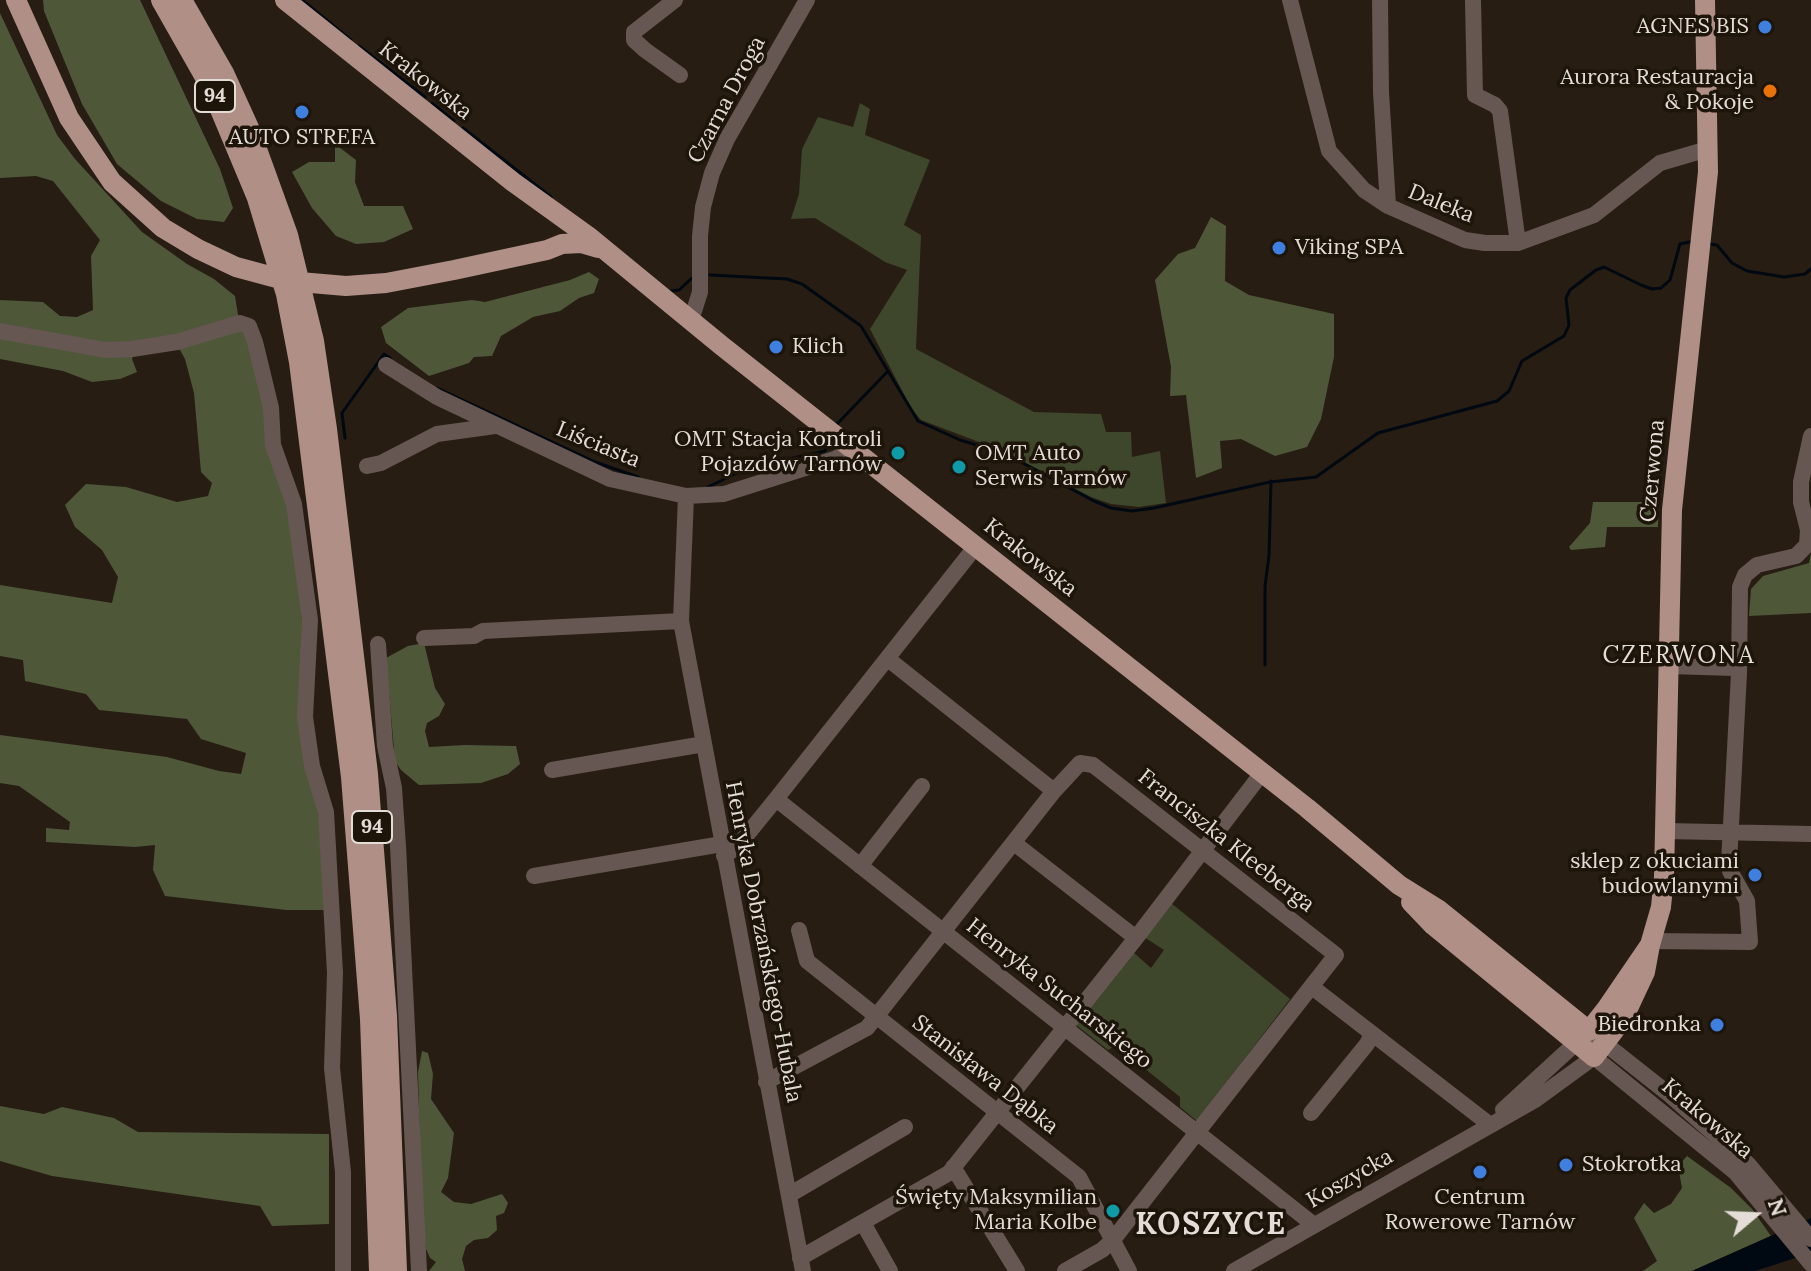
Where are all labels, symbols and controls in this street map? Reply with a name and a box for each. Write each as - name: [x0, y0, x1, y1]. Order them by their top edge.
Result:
- place label: AGNES BIS: [1637, 14, 1749, 40]
- marker: AGNES BIS: [1756, 18, 1774, 36]
- street label: Czarna Droga: [682, 32, 772, 168]
- street label: Krakowska: [373, 36, 477, 126]
- place label: Aurora Restauracja & Pokoje: [1560, 65, 1754, 116]
- road number: 94: [195, 80, 235, 112]
- marker: Aurora Restauracja & Pokoje: [1761, 82, 1779, 100]
- marker: AUTO STREFA: [293, 103, 311, 121]
- place label: AUTO STREFA: [229, 125, 375, 151]
- street label: Daleka: [1404, 179, 1478, 229]
- place label: Viking SPA: [1295, 235, 1403, 261]
- marker: Viking SPA: [1270, 239, 1288, 257]
- place label: Klich: [792, 334, 844, 360]
- marker: Klich: [767, 338, 785, 356]
- street label: Liściasta: [552, 416, 644, 474]
- street label: Czerwona: [1635, 419, 1671, 523]
- place label: OMT Stacja Kontroli Pojazdów Tarnów: [674, 427, 882, 478]
- place label: OMT Auto Serwis Tarnów: [975, 441, 1127, 492]
- marker: OMT Stacja Kontroli Pojazdów Tarnów: [889, 444, 907, 462]
- marker: OMT Auto Serwis Tarnów: [950, 458, 968, 476]
- street label: Krakowska: [978, 513, 1082, 603]
- district label: CZERWONA: [1603, 642, 1755, 670]
- street label: Franciszka Kleeberga: [1133, 764, 1319, 918]
- street label: Henryka Dobrzańskiego-Hubala: [719, 779, 807, 1105]
- road number: 94: [352, 811, 392, 843]
- place label: sklep z okuciami budowlanymi: [1570, 849, 1739, 900]
- marker: sklep z okuciami budowlanymi: [1746, 866, 1764, 884]
- street label: Henryka Sucharskiego: [961, 913, 1157, 1075]
- street label: Stanisława Dąbka: [907, 1010, 1063, 1140]
- place label: Biedronka: [1598, 1012, 1701, 1038]
- marker: Biedronka: [1708, 1016, 1726, 1034]
- street label: Krakowska: [1656, 1073, 1758, 1165]
- street label: Koszycka: [1302, 1144, 1398, 1214]
- place label: Stokrotka: [1582, 1152, 1682, 1178]
- marker: Stokrotka: [1557, 1156, 1575, 1174]
- marker: Centrum Rowerowe Tarnów: [1471, 1163, 1489, 1181]
- north arrow: [1715, 1175, 1795, 1255]
- place label: Święty Maksymilian Maria Kolbe: [895, 1185, 1097, 1236]
- place label: Centrum Rowerowe Tarnów: [1385, 1185, 1575, 1236]
- text: N: [1762, 1195, 1794, 1220]
- marker: Święty Maksymilian Maria Kolbe: [1104, 1202, 1122, 1220]
- district label: KOSZYCE: [1135, 1207, 1287, 1243]

